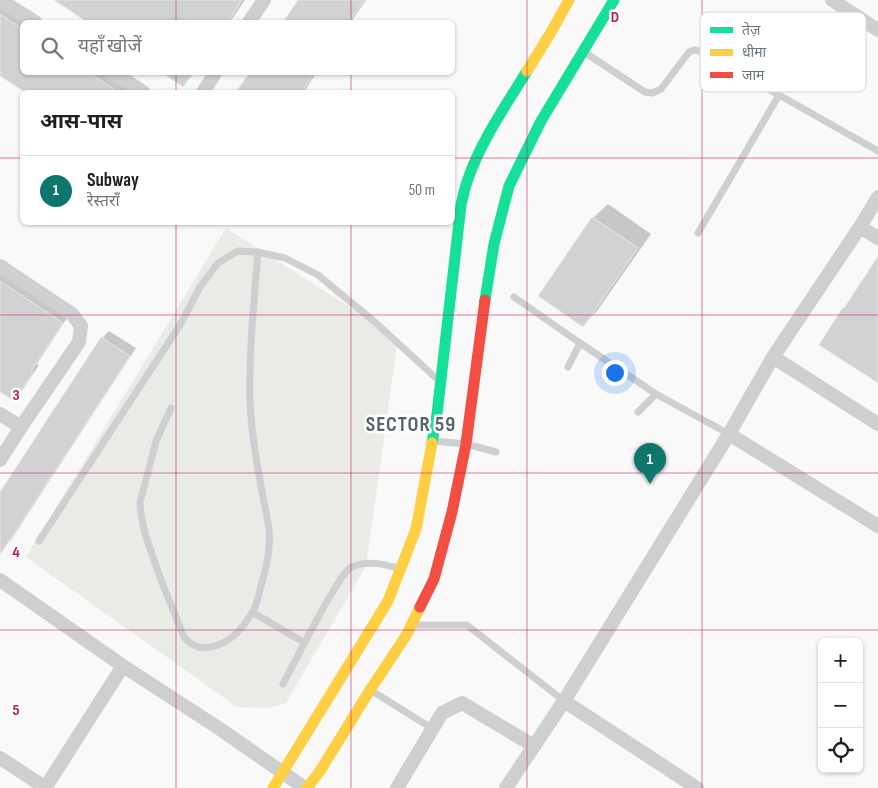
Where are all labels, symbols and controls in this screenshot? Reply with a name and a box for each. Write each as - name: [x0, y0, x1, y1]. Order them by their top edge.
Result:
- text: D: [611, 8, 619, 27]
- legend: [700, 12, 866, 92]
- search box: [20, 20, 455, 75]
- text: तेज़: [742, 21, 761, 39]
- icon: search: [38, 34, 66, 62]
- text: यहाँ खोजें: [78, 35, 142, 58]
- text: धीमा: [742, 44, 767, 61]
- text: जाम: [742, 67, 765, 84]
- text: आस-पास: [40, 109, 122, 134]
- text: Subway: [87, 169, 139, 192]
- text: 1: [53, 181, 59, 200]
- text: 50 m: [409, 181, 435, 200]
- text: रेस्तराँ: [87, 192, 120, 211]
- your location: [602, 360, 628, 386]
- text: 3: [12, 386, 20, 405]
- district label: SECTOR 59: [366, 412, 456, 437]
- pin: 1: [634, 443, 666, 484]
- text: 4: [12, 543, 20, 562]
- map controls: [818, 638, 863, 773]
- button: +: [818, 638, 863, 683]
- button: −: [818, 683, 863, 728]
- text: 5: [12, 701, 20, 720]
- button: locate: [818, 728, 863, 773]

